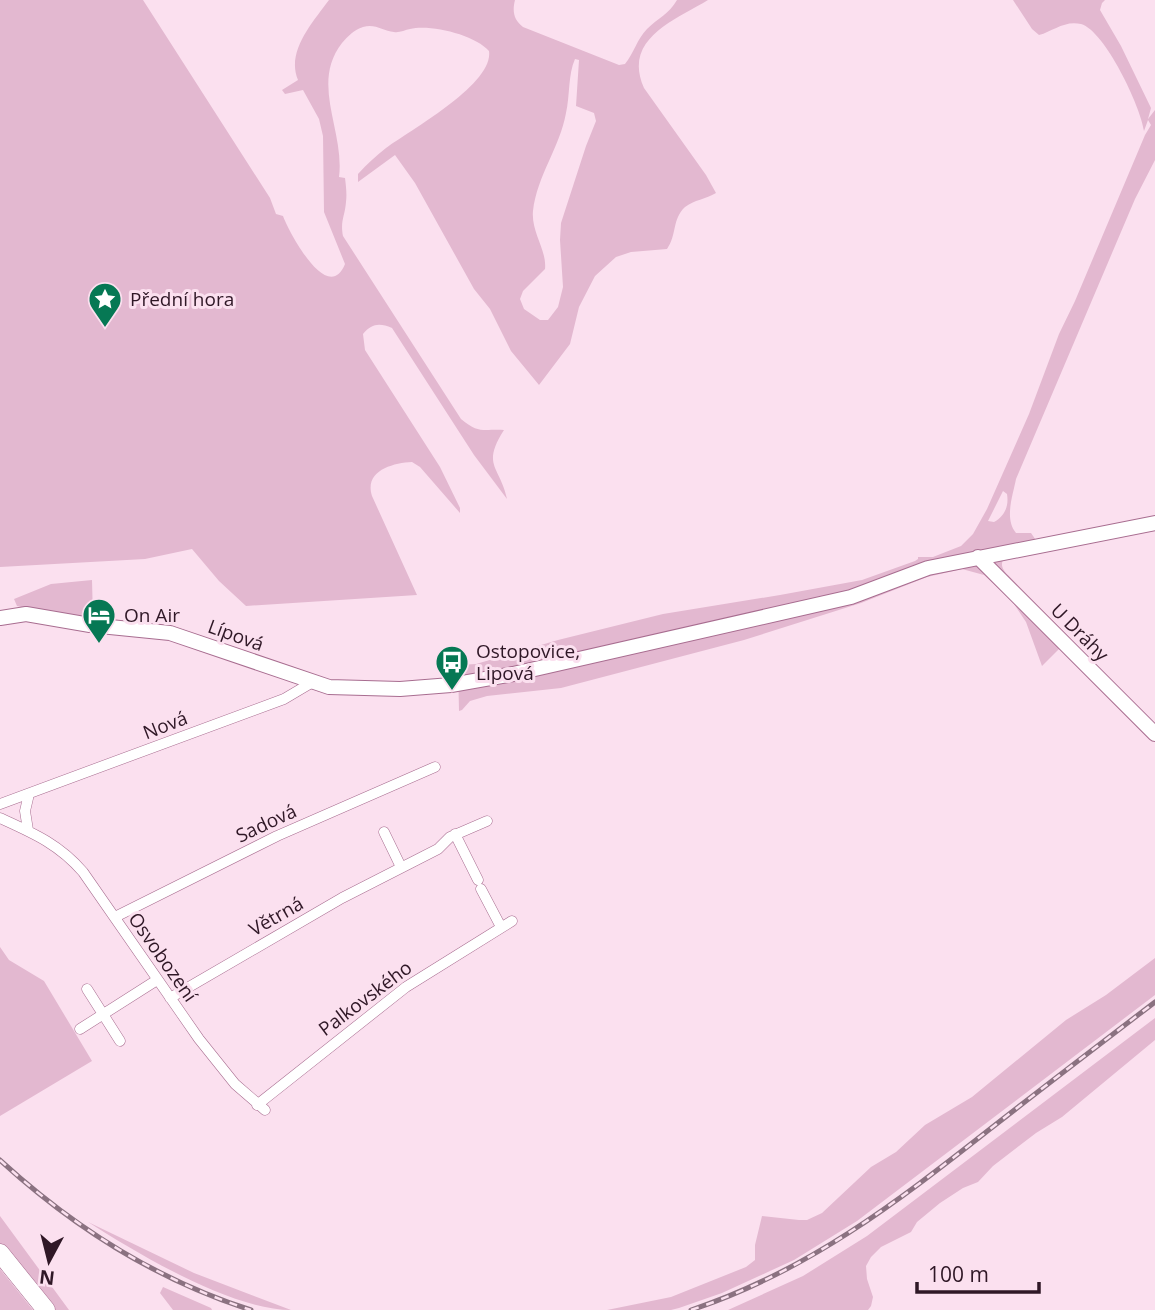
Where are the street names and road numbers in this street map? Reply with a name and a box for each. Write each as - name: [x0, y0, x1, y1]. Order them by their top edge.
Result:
- street label: U Dráhy: [1045, 597, 1115, 667]
- street label: Lípová: [204, 613, 268, 657]
- street label: Nová: [139, 705, 191, 745]
- street label: Sadová: [231, 798, 301, 848]
- street label: Větrná: [244, 890, 308, 942]
- street label: Osvobození: [123, 907, 204, 1008]
- street label: Palkovského: [313, 954, 417, 1042]

